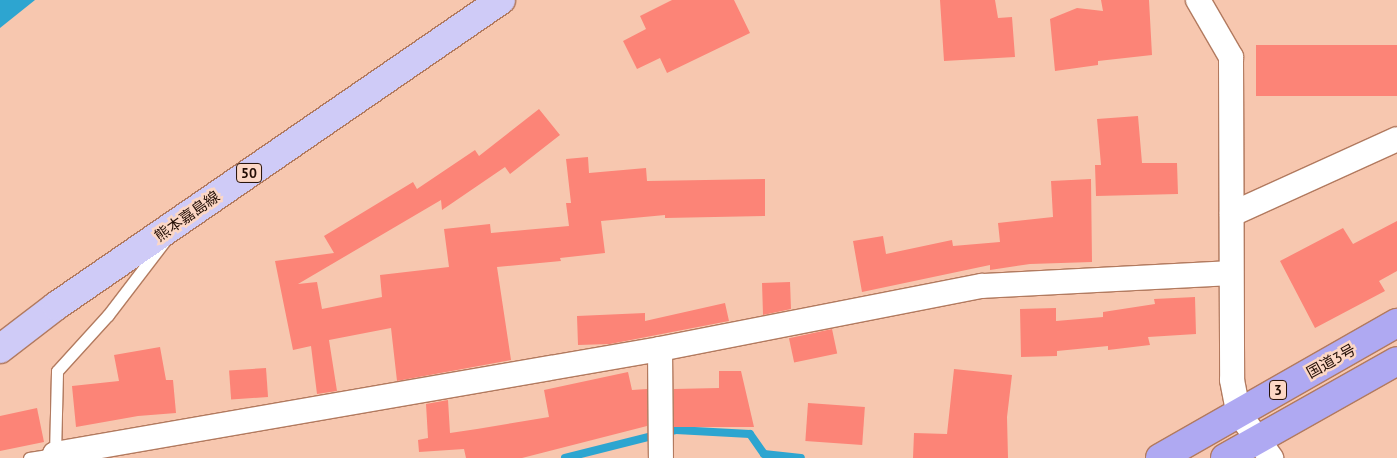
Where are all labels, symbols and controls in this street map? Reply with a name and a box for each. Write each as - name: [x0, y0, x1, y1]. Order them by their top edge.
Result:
- road number: 50: [235, 162, 263, 184]
- street label: 熊本嘉島線: [151, 187, 223, 245]
- street label: 国道3号: [1303, 340, 1359, 382]
- road number: 3: [1268, 378, 1288, 402]

